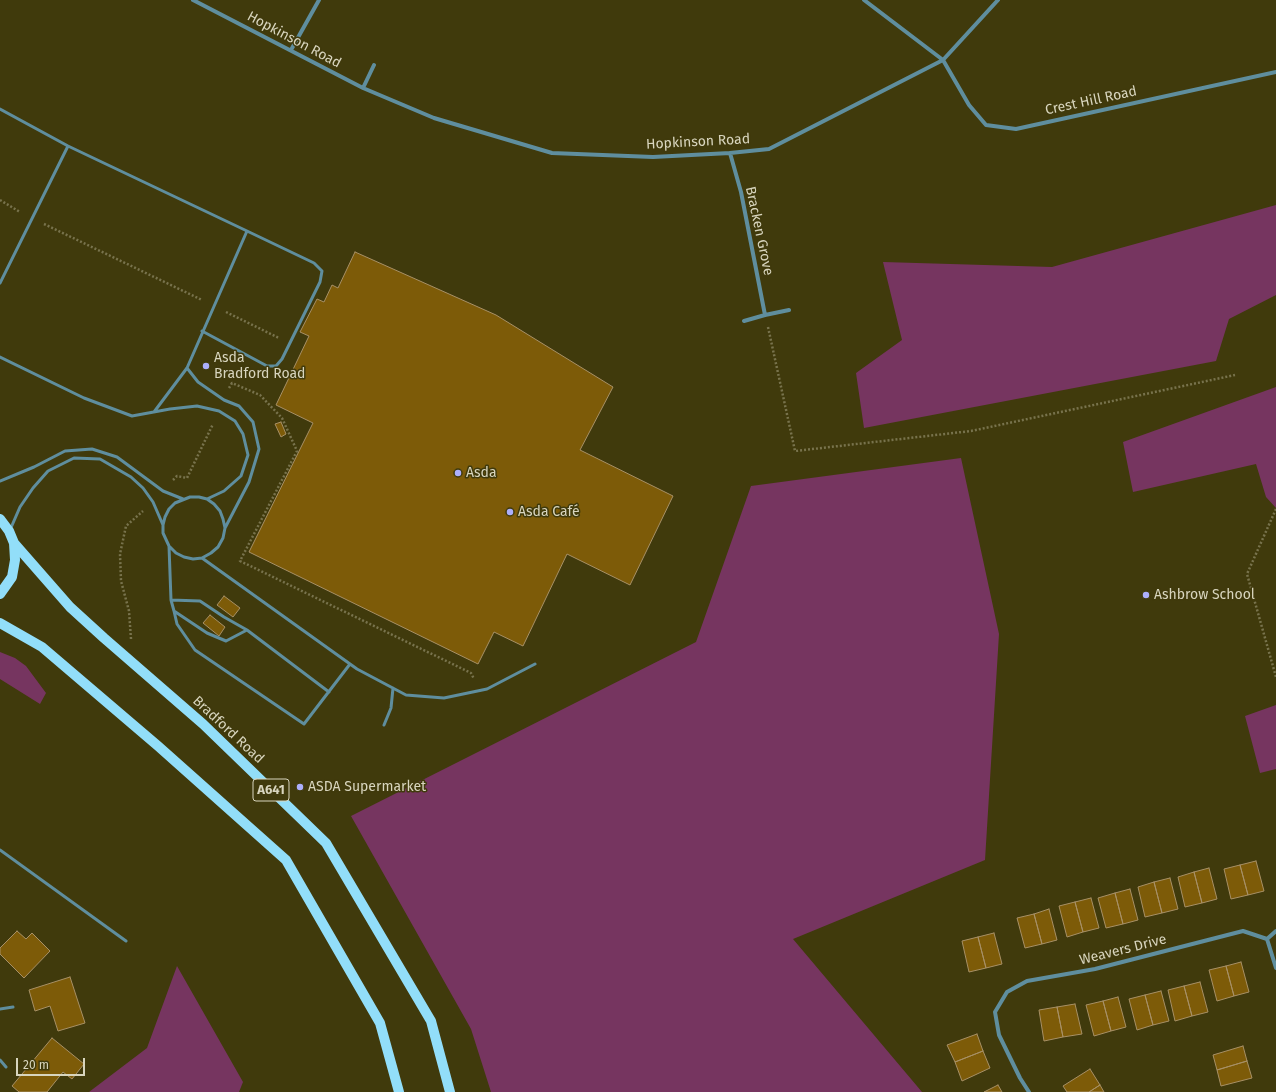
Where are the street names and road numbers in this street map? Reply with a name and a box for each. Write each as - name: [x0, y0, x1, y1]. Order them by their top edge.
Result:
- street label: Hopkinson Road: [244, 8, 344, 72]
- street label: Crest Hill Road: [1044, 83, 1138, 119]
- street label: Hopkinson Road: [646, 131, 750, 153]
- street label: Bracken Grove: [741, 185, 777, 277]
- street label: Bradford Road: [189, 693, 267, 767]
- road number: A641: [253, 779, 289, 801]
- street label: Weavers Drive: [1078, 931, 1168, 969]

